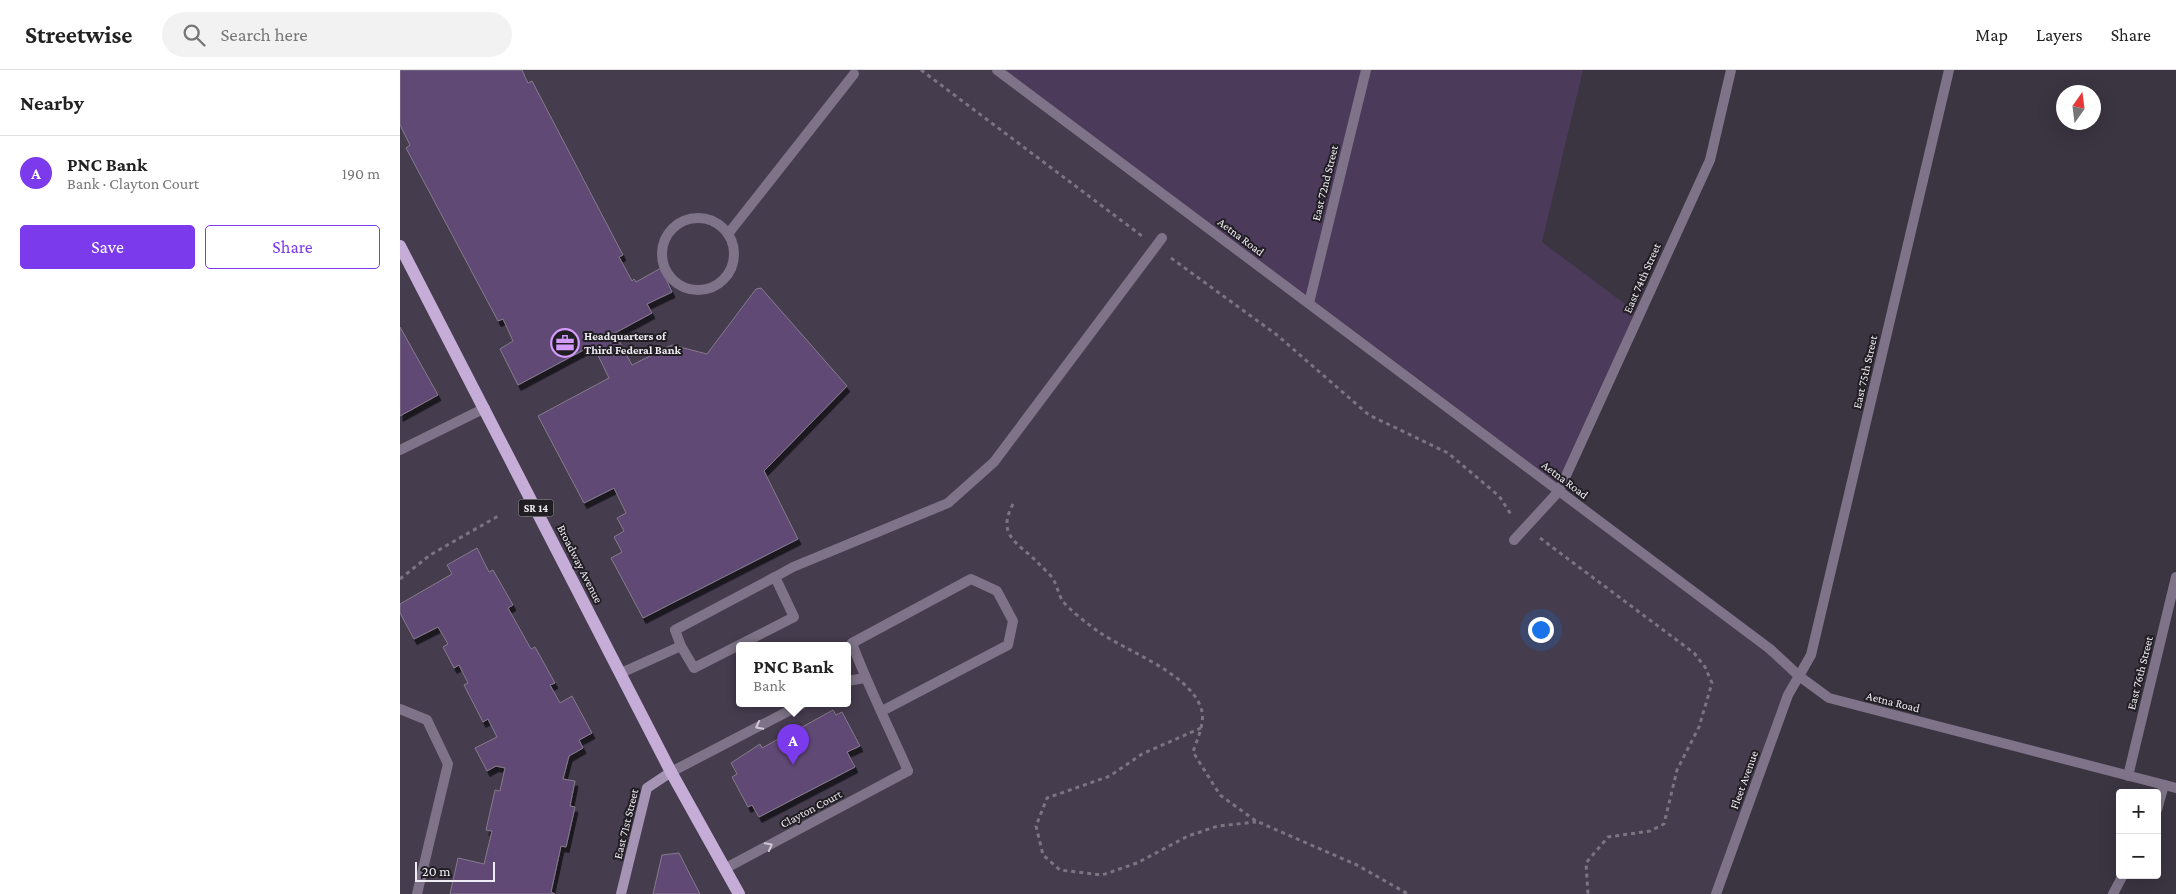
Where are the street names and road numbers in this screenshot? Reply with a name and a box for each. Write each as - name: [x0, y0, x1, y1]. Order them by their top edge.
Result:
- street label: East 72nd Street: [1309, 143, 1341, 222]
- street label: Aetna Road: [1215, 215, 1268, 259]
- street label: East 74th Street: [1620, 240, 1664, 315]
- street label: East 75th Street: [1850, 333, 1880, 410]
- street label: Aetna Road: [1539, 458, 1592, 502]
- road number: SR 14: [518, 499, 554, 516]
- street label: Broadway Avenue: [554, 523, 606, 605]
- street label: East 76th Street: [2124, 634, 2156, 711]
- street label: Aetna Road: [1865, 689, 1922, 716]
- street label: Fleet Avenue: [1727, 749, 1761, 811]
- street label: East 71st Street: [611, 787, 642, 860]
- street label: Clayton Court: [778, 787, 845, 831]

